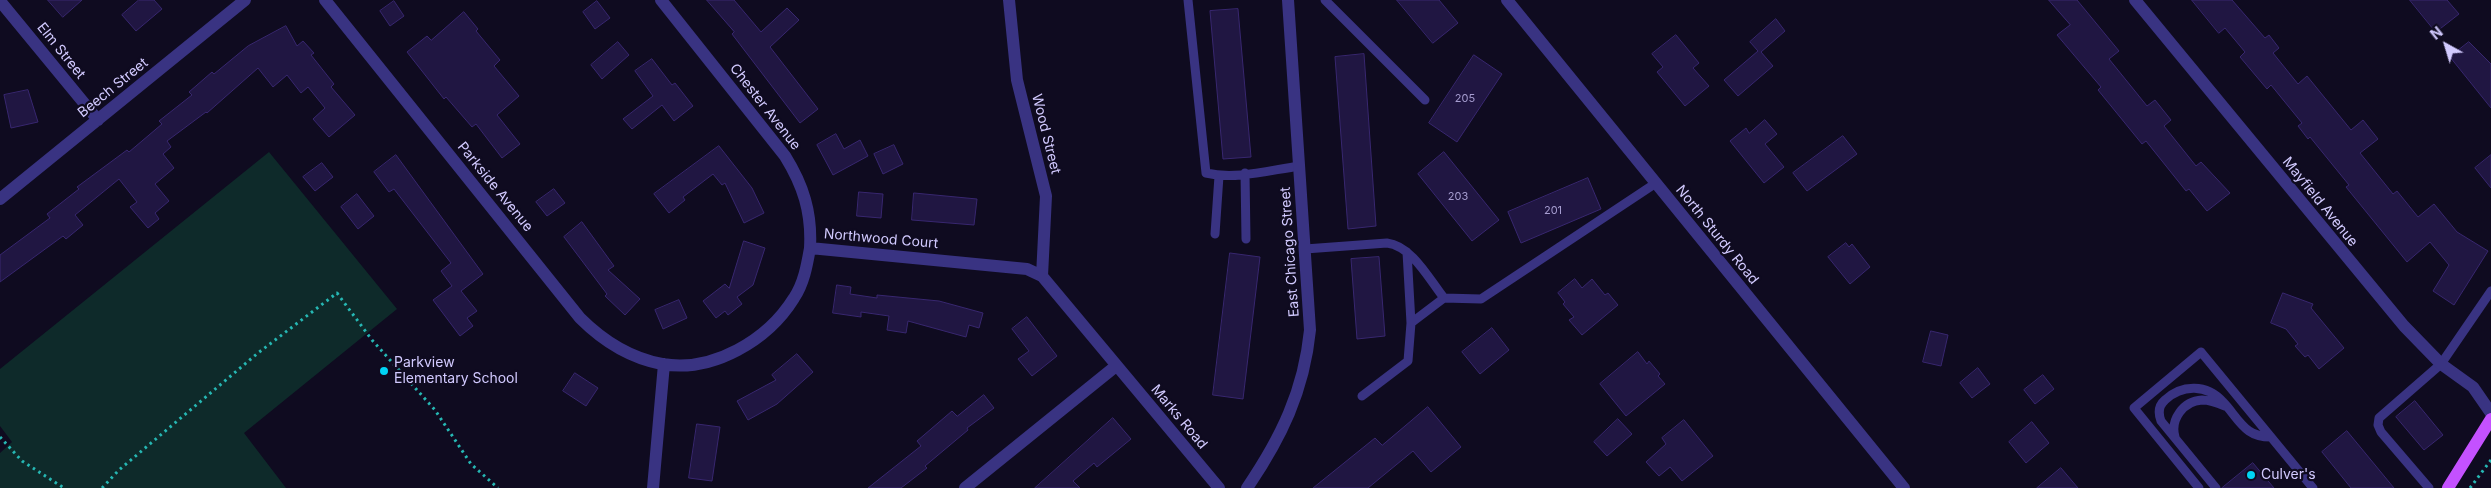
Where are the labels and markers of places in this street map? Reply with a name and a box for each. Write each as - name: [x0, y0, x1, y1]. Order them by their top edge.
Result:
- place label: Parkview Elementary School: [394, 355, 518, 388]
- marker: Parkview Elementary School: [378, 365, 390, 377]
- place label: Culver's: [2261, 467, 2316, 483]
- marker: Culver's: [2245, 469, 2257, 481]

